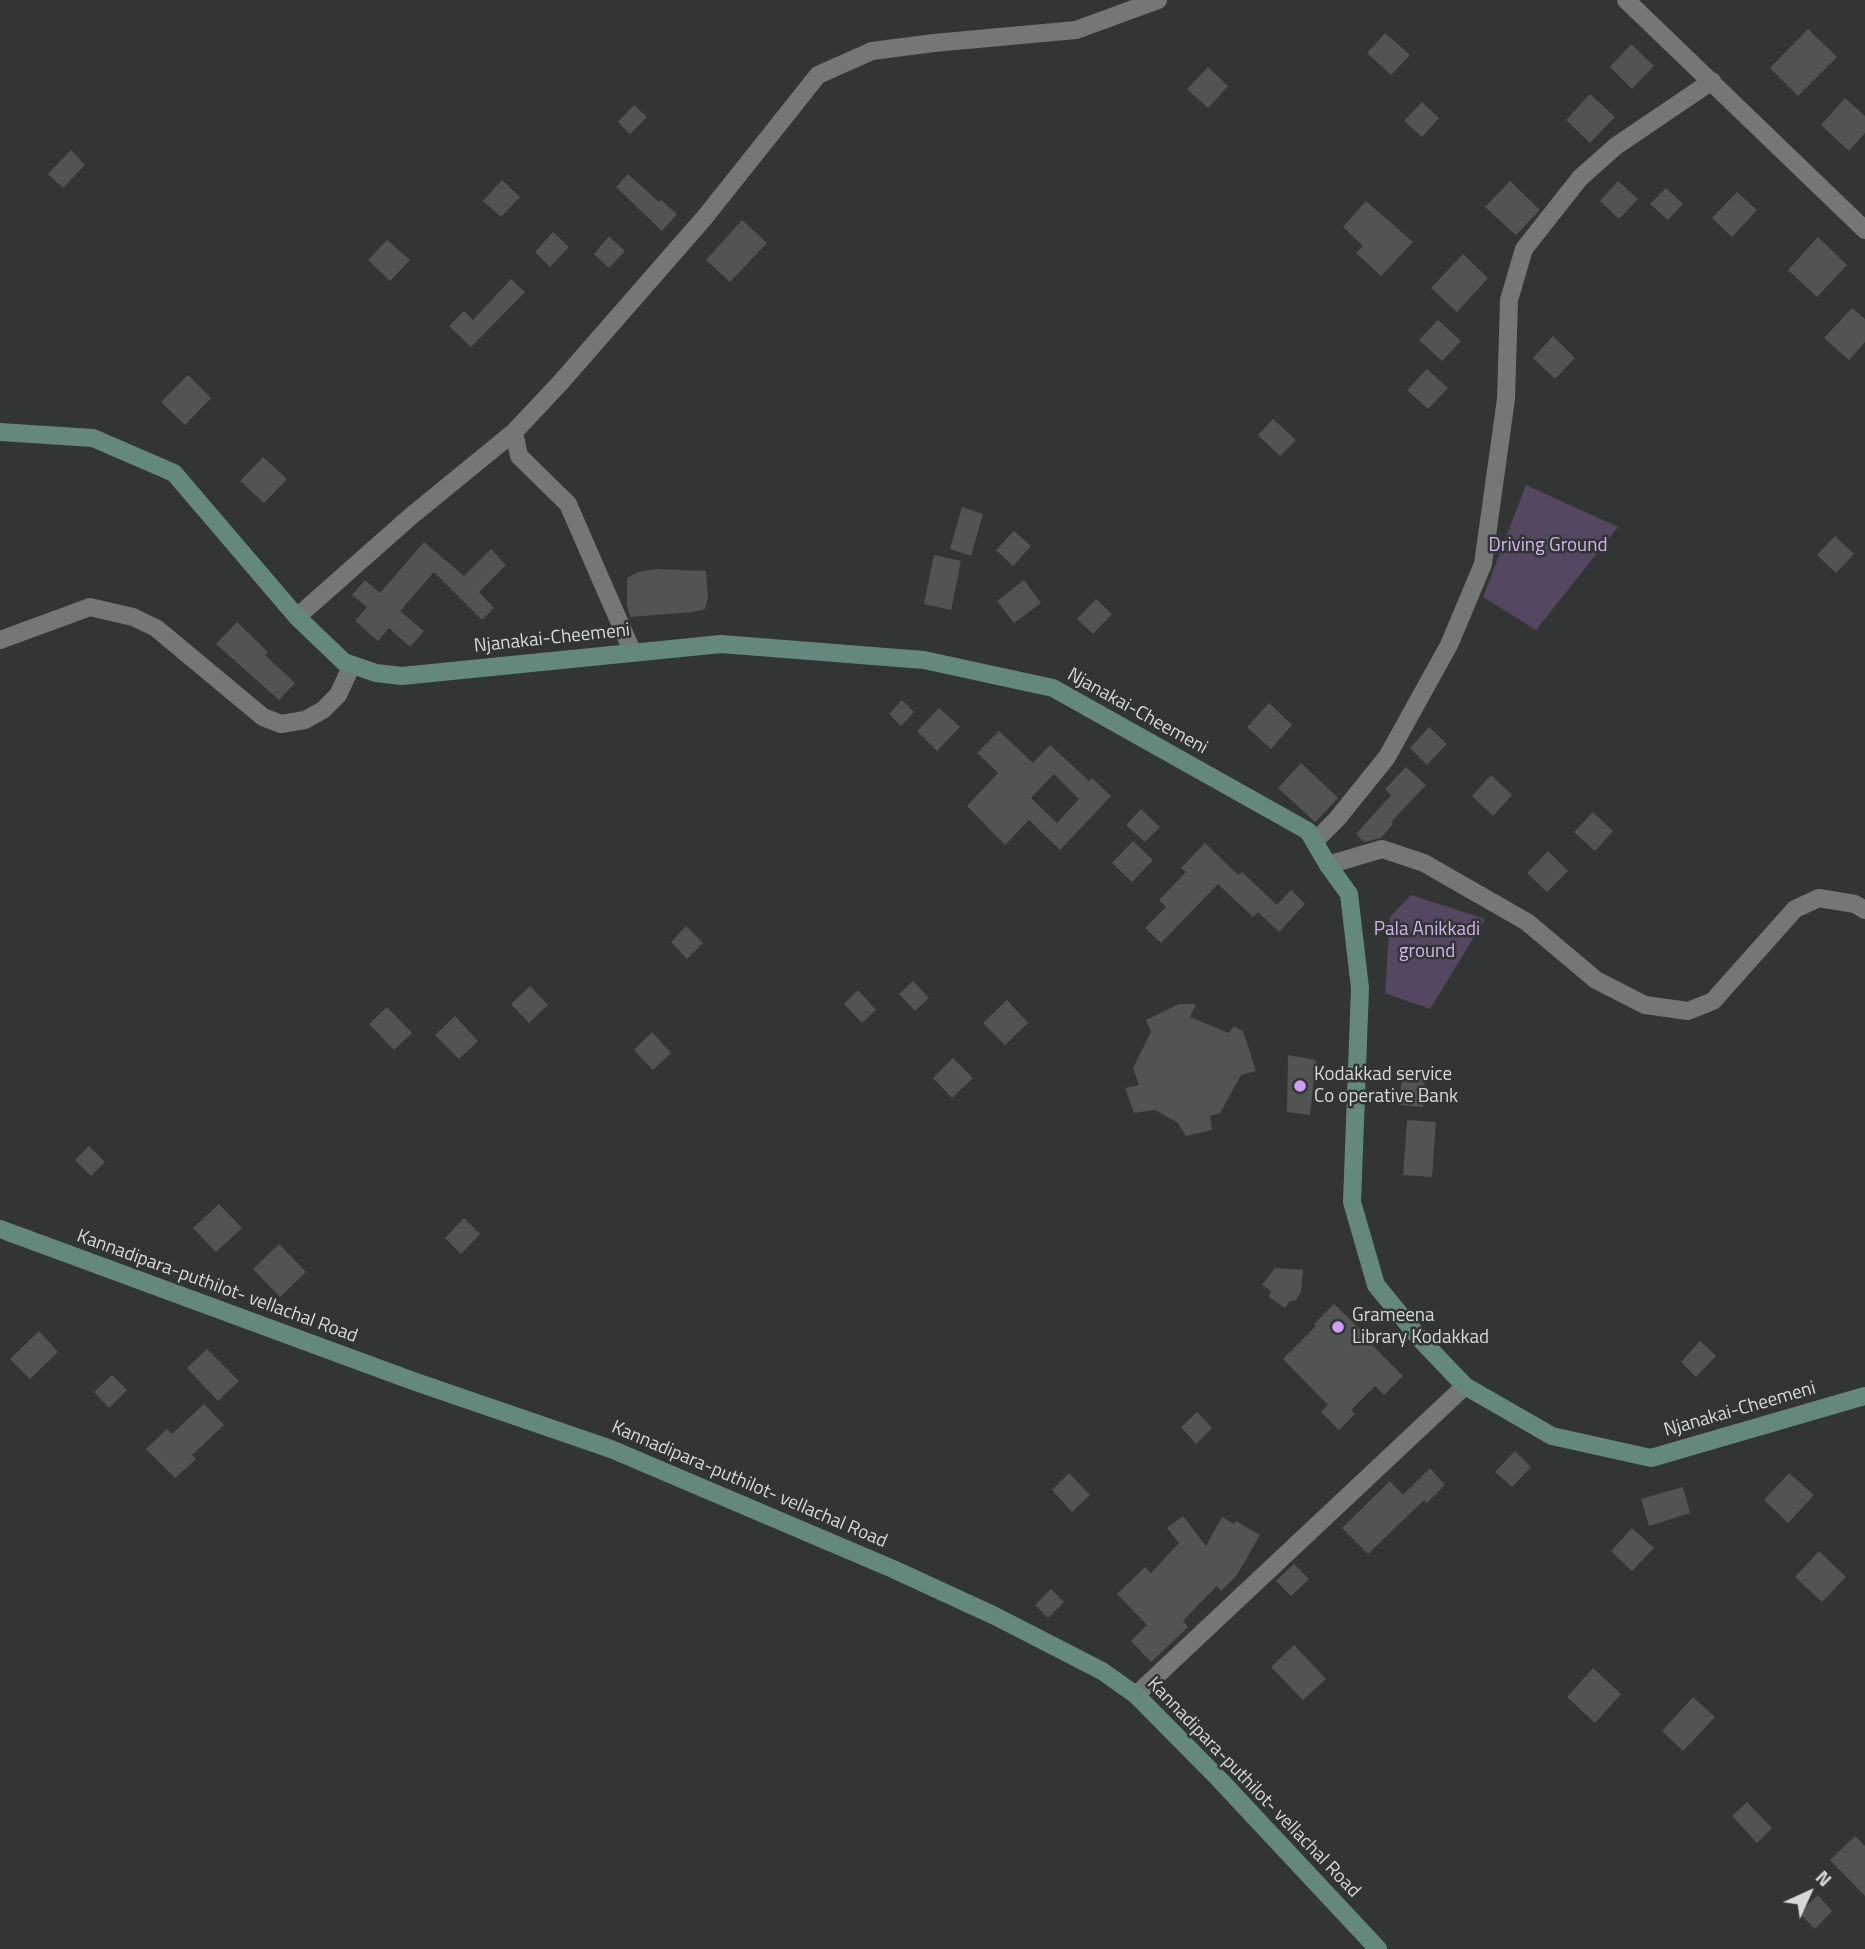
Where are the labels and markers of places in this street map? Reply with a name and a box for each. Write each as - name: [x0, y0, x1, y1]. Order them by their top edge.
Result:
- place label: Kodakkad service Co operative Bank: [1314, 1064, 1458, 1108]
- marker: Kodakkad service Co operative Bank: [1292, 1078, 1308, 1094]
- place label: Grameena Library Kodakkad: [1352, 1305, 1489, 1349]
- marker: Grameena Library Kodakkad: [1330, 1319, 1346, 1335]

